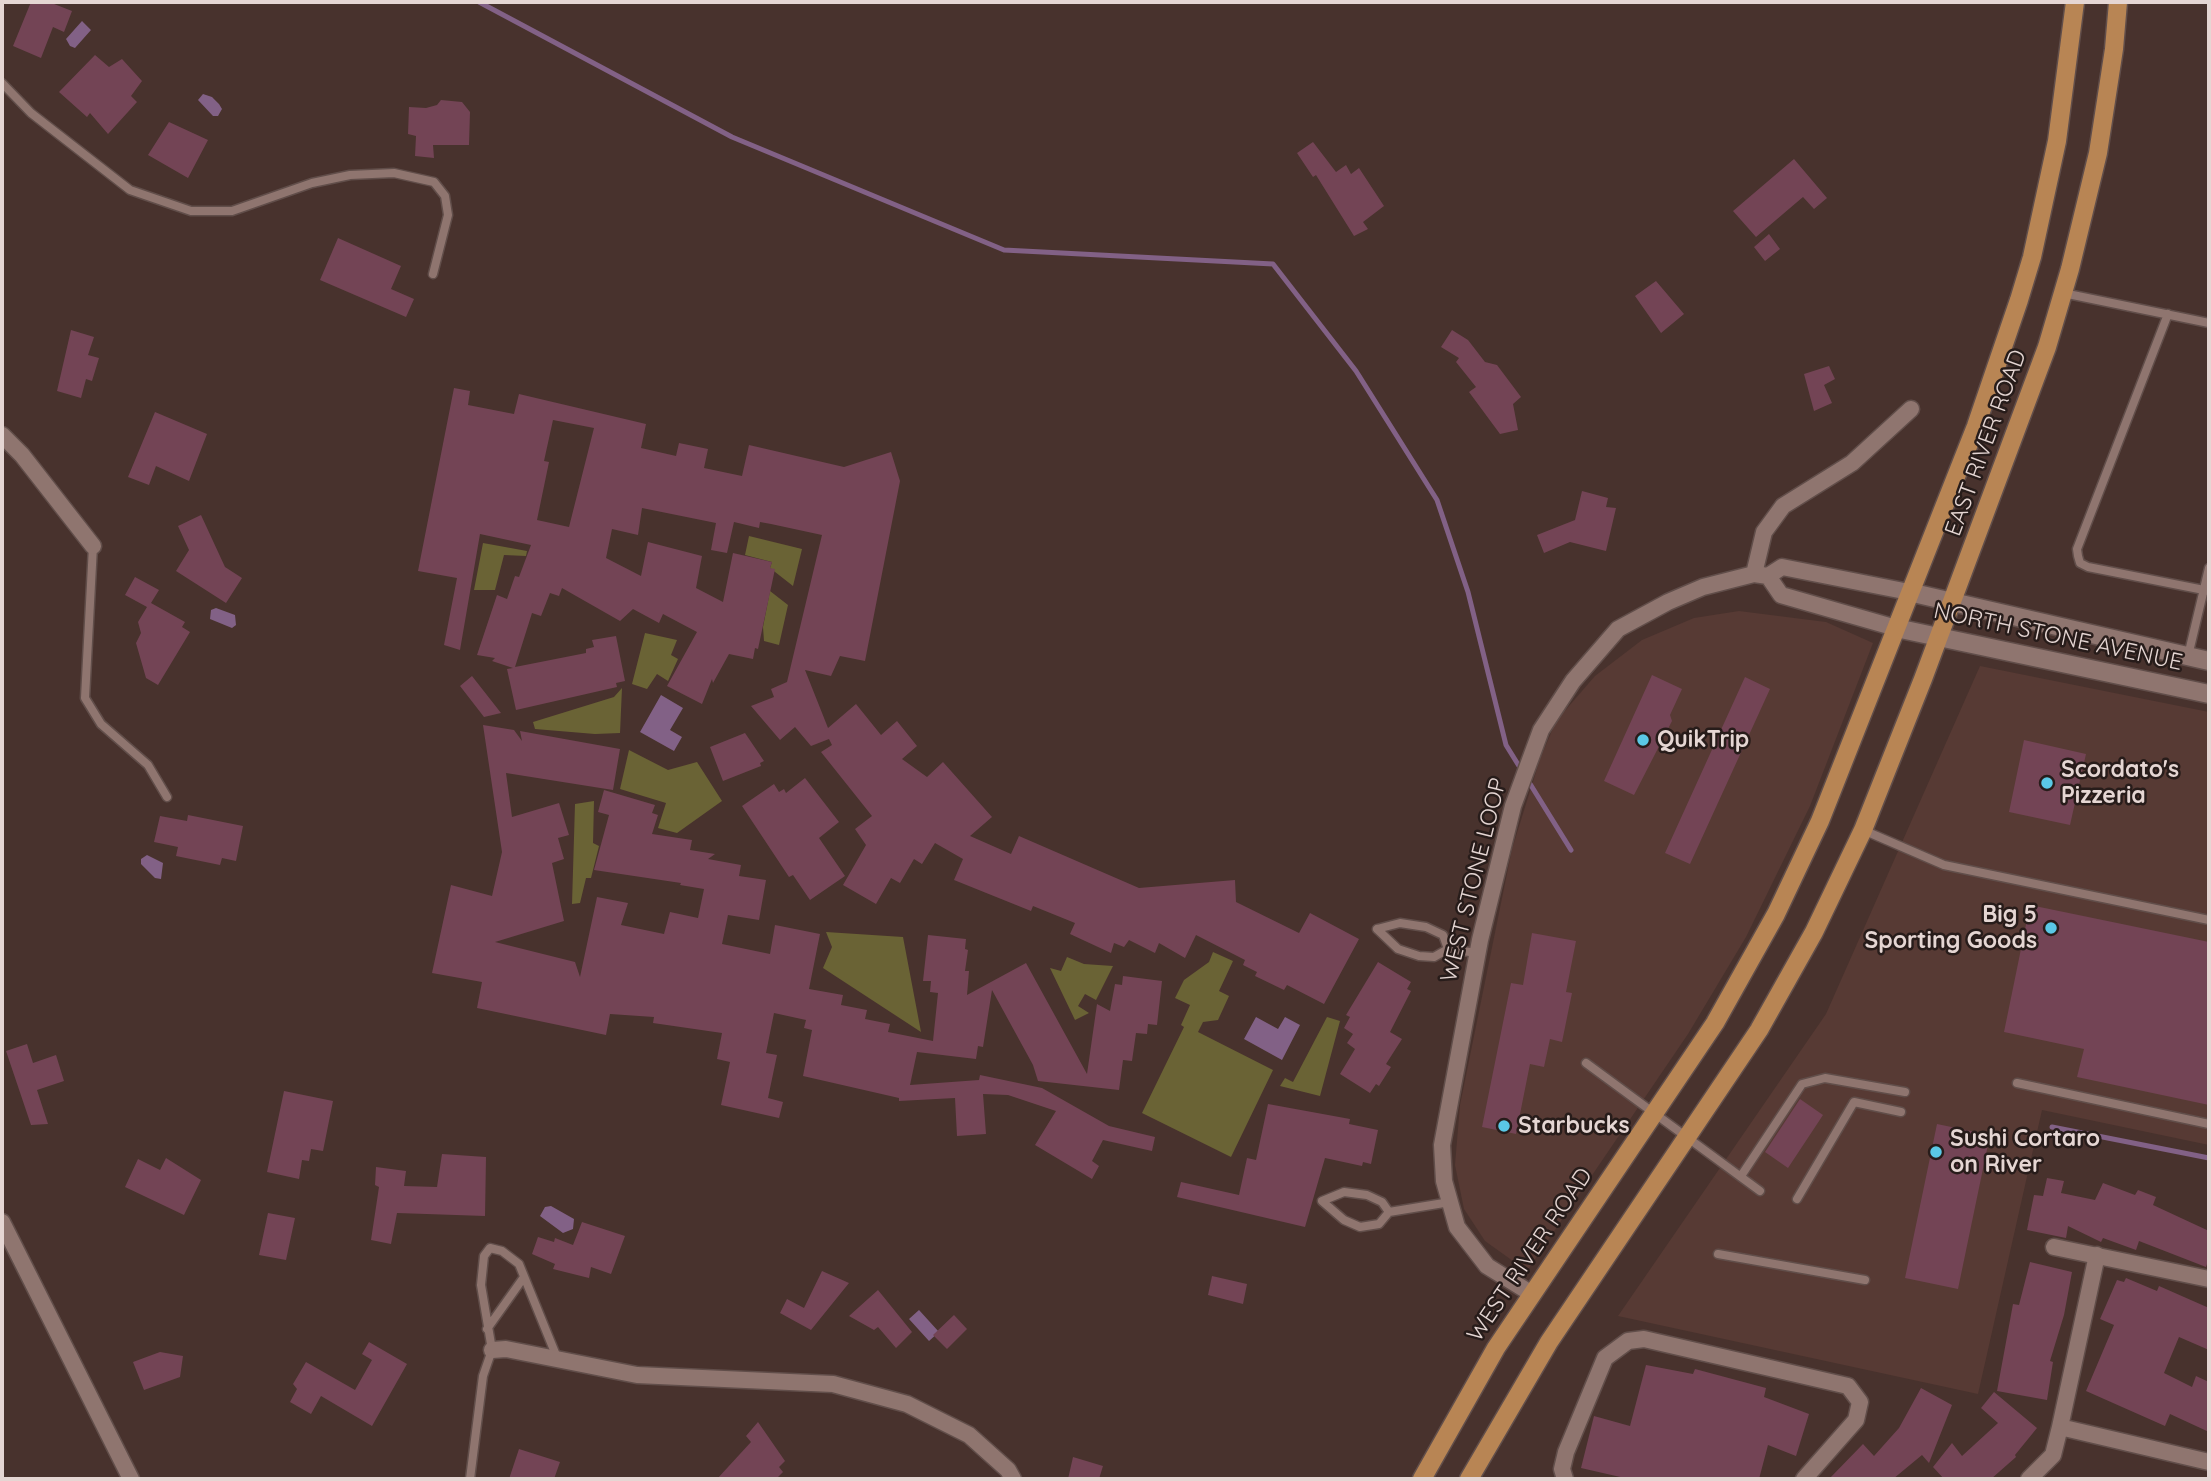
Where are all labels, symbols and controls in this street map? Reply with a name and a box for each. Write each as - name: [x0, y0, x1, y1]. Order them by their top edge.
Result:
- street label: EAST RIVER ROAD: [1939, 346, 2033, 540]
- street label: NORTH STONE AVENUE: [1931, 597, 2185, 677]
- place label: QuikTrip: [1657, 726, 1749, 754]
- marker: QuikTrip: [1635, 732, 1651, 748]
- place label: Scordato's Pizzeria: [2061, 756, 2179, 810]
- street label: WEST STONE LOOP: [1435, 775, 1513, 985]
- marker: Scordato's Pizzeria: [2039, 775, 2055, 791]
- place label: Big 5 Sporting Goods: [1865, 901, 2037, 955]
- marker: Big 5 Sporting Goods: [2043, 920, 2059, 936]
- place label: Starbucks: [1518, 1112, 1630, 1140]
- marker: Starbucks: [1496, 1118, 1512, 1134]
- place label: Sushi Cortaro on River: [1950, 1125, 2100, 1179]
- marker: Sushi Cortaro on River: [1928, 1144, 1944, 1160]
- street label: WEST RIVER ROAD: [1462, 1163, 1598, 1347]

